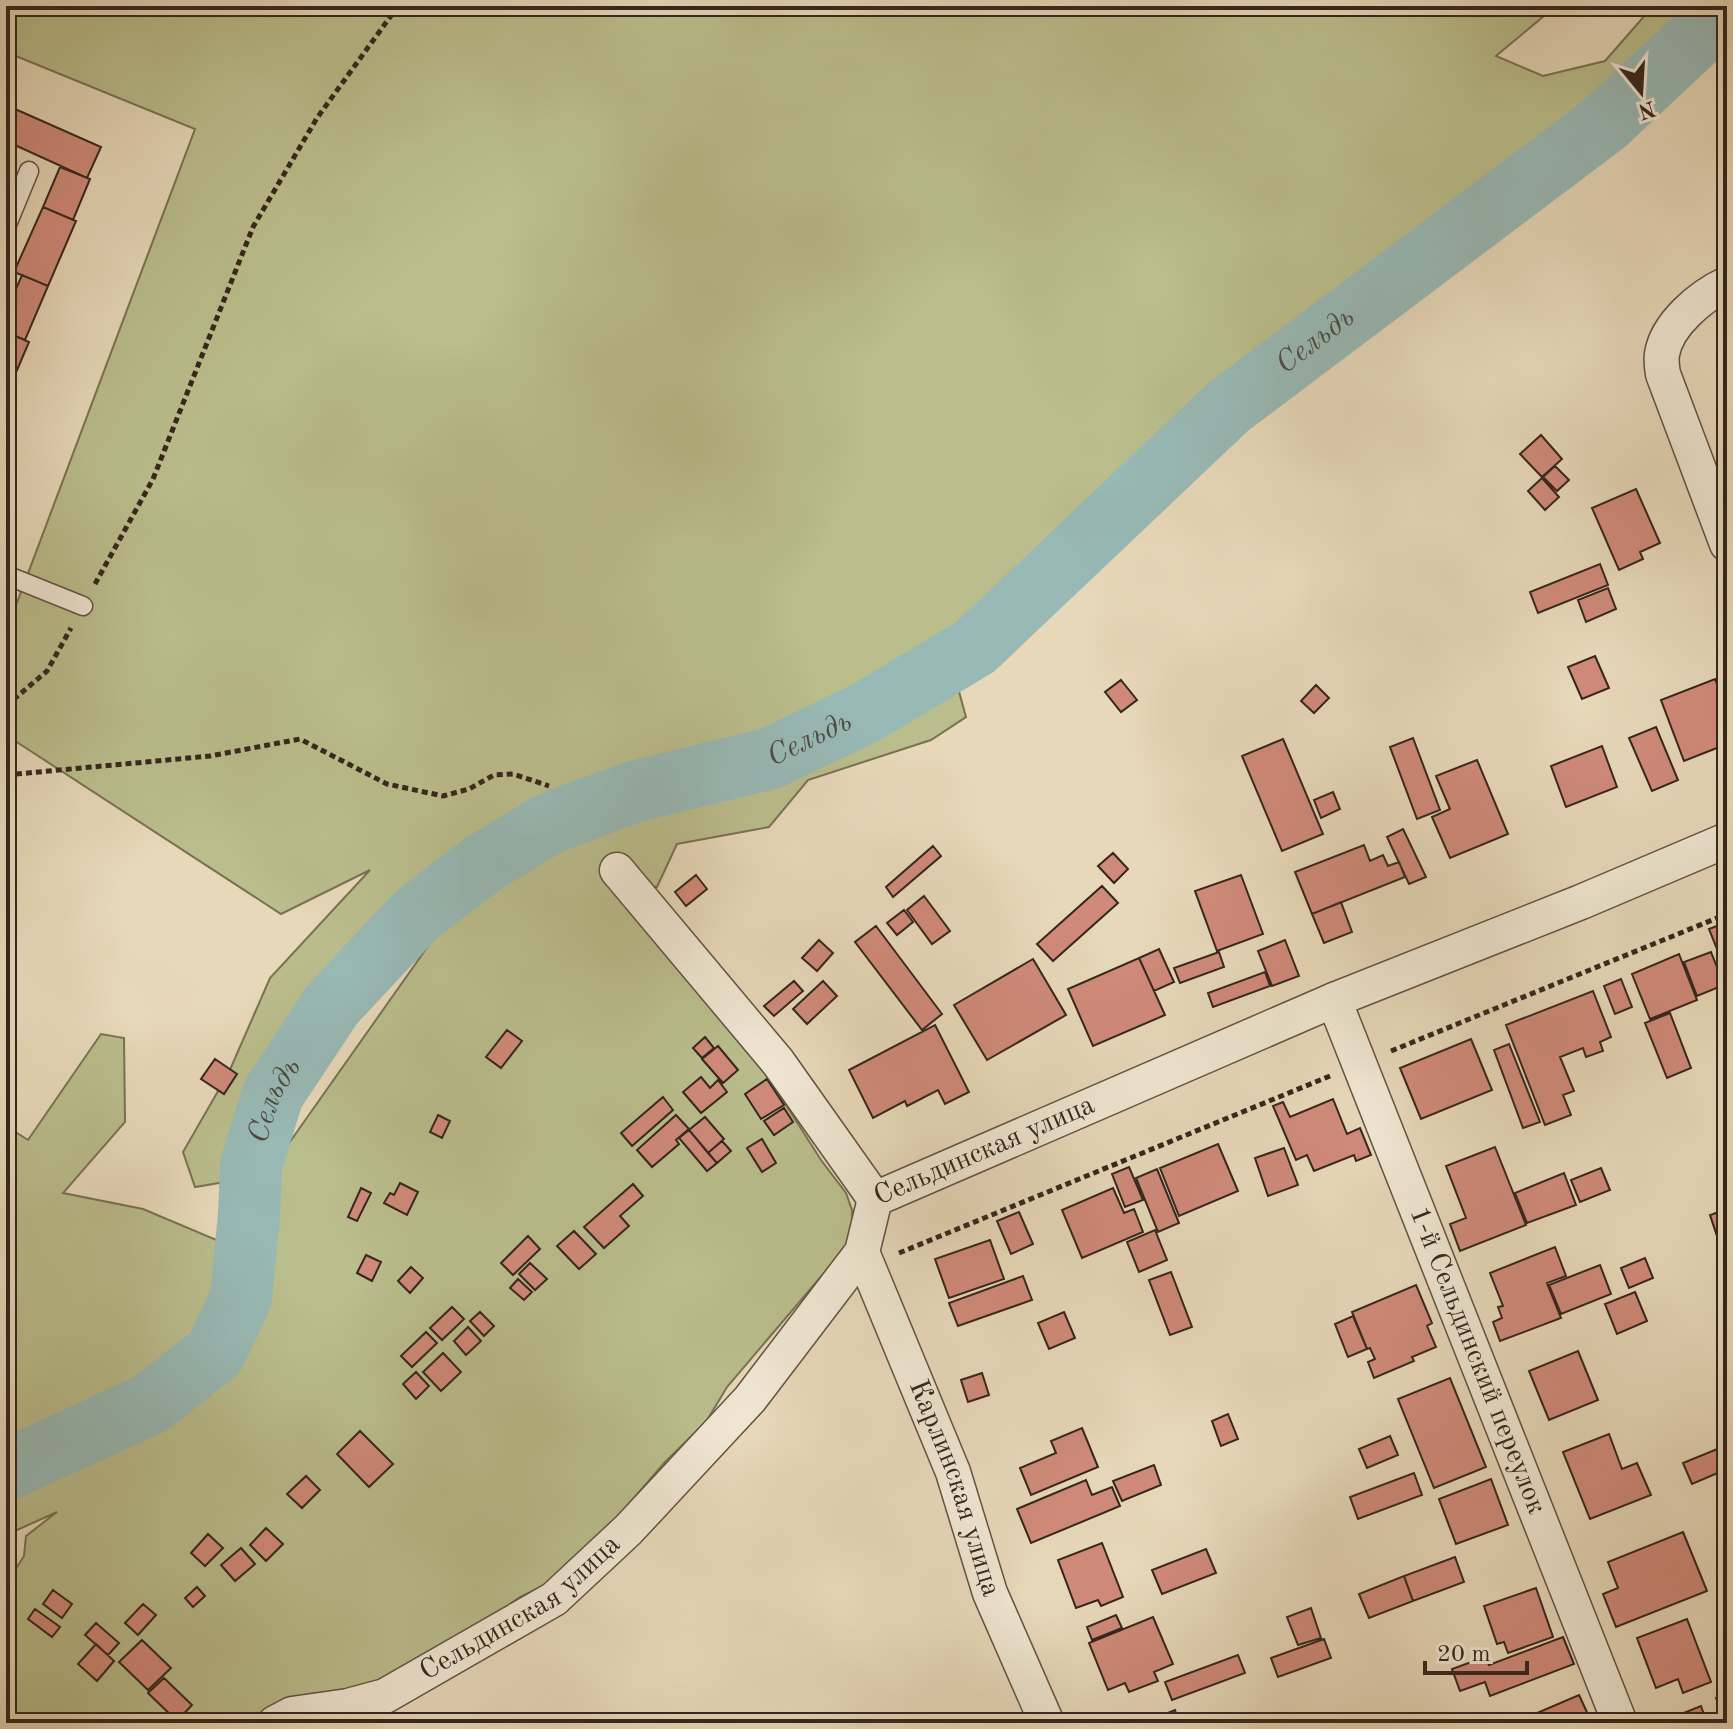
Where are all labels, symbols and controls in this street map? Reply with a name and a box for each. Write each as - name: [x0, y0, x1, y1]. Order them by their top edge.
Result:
- north arrow: [1601, 52, 1681, 132]
- text: N: [1635, 96, 1658, 122]
- water label: Сельдь: [1271, 302, 1361, 380]
- water label: Сельдь: [763, 706, 857, 772]
- water label: Сельдь: [244, 1053, 307, 1147]
- street label: Сельдинская улица: [870, 1091, 1099, 1212]
- street label: 1-й Сельдинский переулок: [1403, 1203, 1550, 1518]
- street label: Карлинская улица: [903, 1376, 1004, 1600]
- street label: Сельдинская улица: [416, 1530, 626, 1687]
- scale bar: [1425, 1625, 1527, 1675]
- text: 20 m: [1437, 1643, 1491, 1667]

